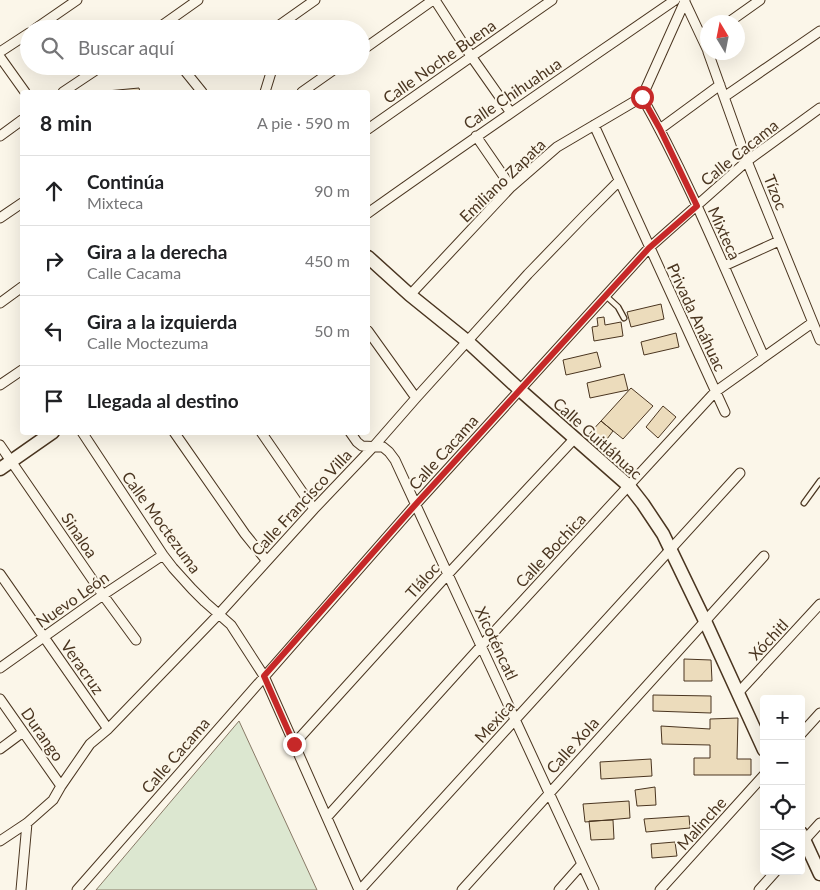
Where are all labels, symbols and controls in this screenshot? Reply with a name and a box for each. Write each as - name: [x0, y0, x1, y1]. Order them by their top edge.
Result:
- street label: Calle Noche Buena: [379, 15, 499, 107]
- north arrow: [700, 15, 745, 60]
- search box: [20, 20, 370, 75]
- icon: search: [38, 34, 66, 62]
- text: Buscar aquí: [78, 36, 174, 59]
- street label: Calle Chihuahua: [460, 53, 564, 133]
- route start: [631, 86, 654, 109]
- text: 8 min: [40, 110, 92, 135]
- text: A pie · 590 m: [257, 113, 350, 132]
- street label: Calle Cacama: [696, 115, 782, 189]
- street label: Emiliano Zapata: [455, 134, 549, 226]
- text: Continúa: [87, 170, 164, 193]
- street label: Tízoc: [760, 172, 792, 213]
- icon: ahead: [40, 177, 68, 205]
- text: 90 m: [314, 181, 350, 200]
- text: Mixteca: [87, 193, 143, 212]
- street label: Mixteca: [705, 203, 745, 263]
- text: Gira a la derecha: [87, 240, 227, 263]
- icon: right: [40, 247, 68, 275]
- text: 450 m: [305, 251, 350, 270]
- street label: Privada Anáhuac: [664, 260, 730, 374]
- text: Calle Cacama: [87, 263, 181, 282]
- text: Gira a la izquierda: [87, 310, 237, 333]
- icon: left: [40, 317, 68, 345]
- text: 50 m: [314, 321, 350, 340]
- text: Calle Moctezuma: [87, 333, 208, 352]
- icon: arrive: [40, 387, 68, 415]
- text: Llegada al destino: [87, 389, 239, 412]
- street label: Calle Cuitláhuac: [550, 393, 647, 483]
- street label: Calle Cacama: [404, 411, 482, 493]
- street label: Calle Francisco Villa: [247, 445, 355, 559]
- street label: Calle Moctezuma: [119, 467, 205, 577]
- street label: Sinaloa: [58, 509, 102, 561]
- street label: Calle Bochica: [511, 509, 589, 591]
- street label: Tláloc: [401, 558, 443, 602]
- street label: Nuevo León: [32, 567, 112, 631]
- street label: Xicoténcatl: [472, 603, 522, 683]
- street label: Xóchitl: [744, 615, 792, 663]
- street label: Veracruz: [58, 636, 108, 698]
- map controls: [760, 695, 805, 875]
- button: +: [760, 695, 805, 740]
- street label: Mexica: [470, 696, 518, 746]
- street label: Durango: [18, 704, 68, 764]
- street label: Calle Cacama: [137, 713, 213, 797]
- street label: Calle Xola: [542, 713, 602, 777]
- route end: [283, 733, 306, 756]
- button: −: [760, 740, 805, 785]
- button: locate: [760, 785, 805, 830]
- street label: Malinche: [672, 793, 730, 853]
- button: layers: [760, 830, 805, 875]

